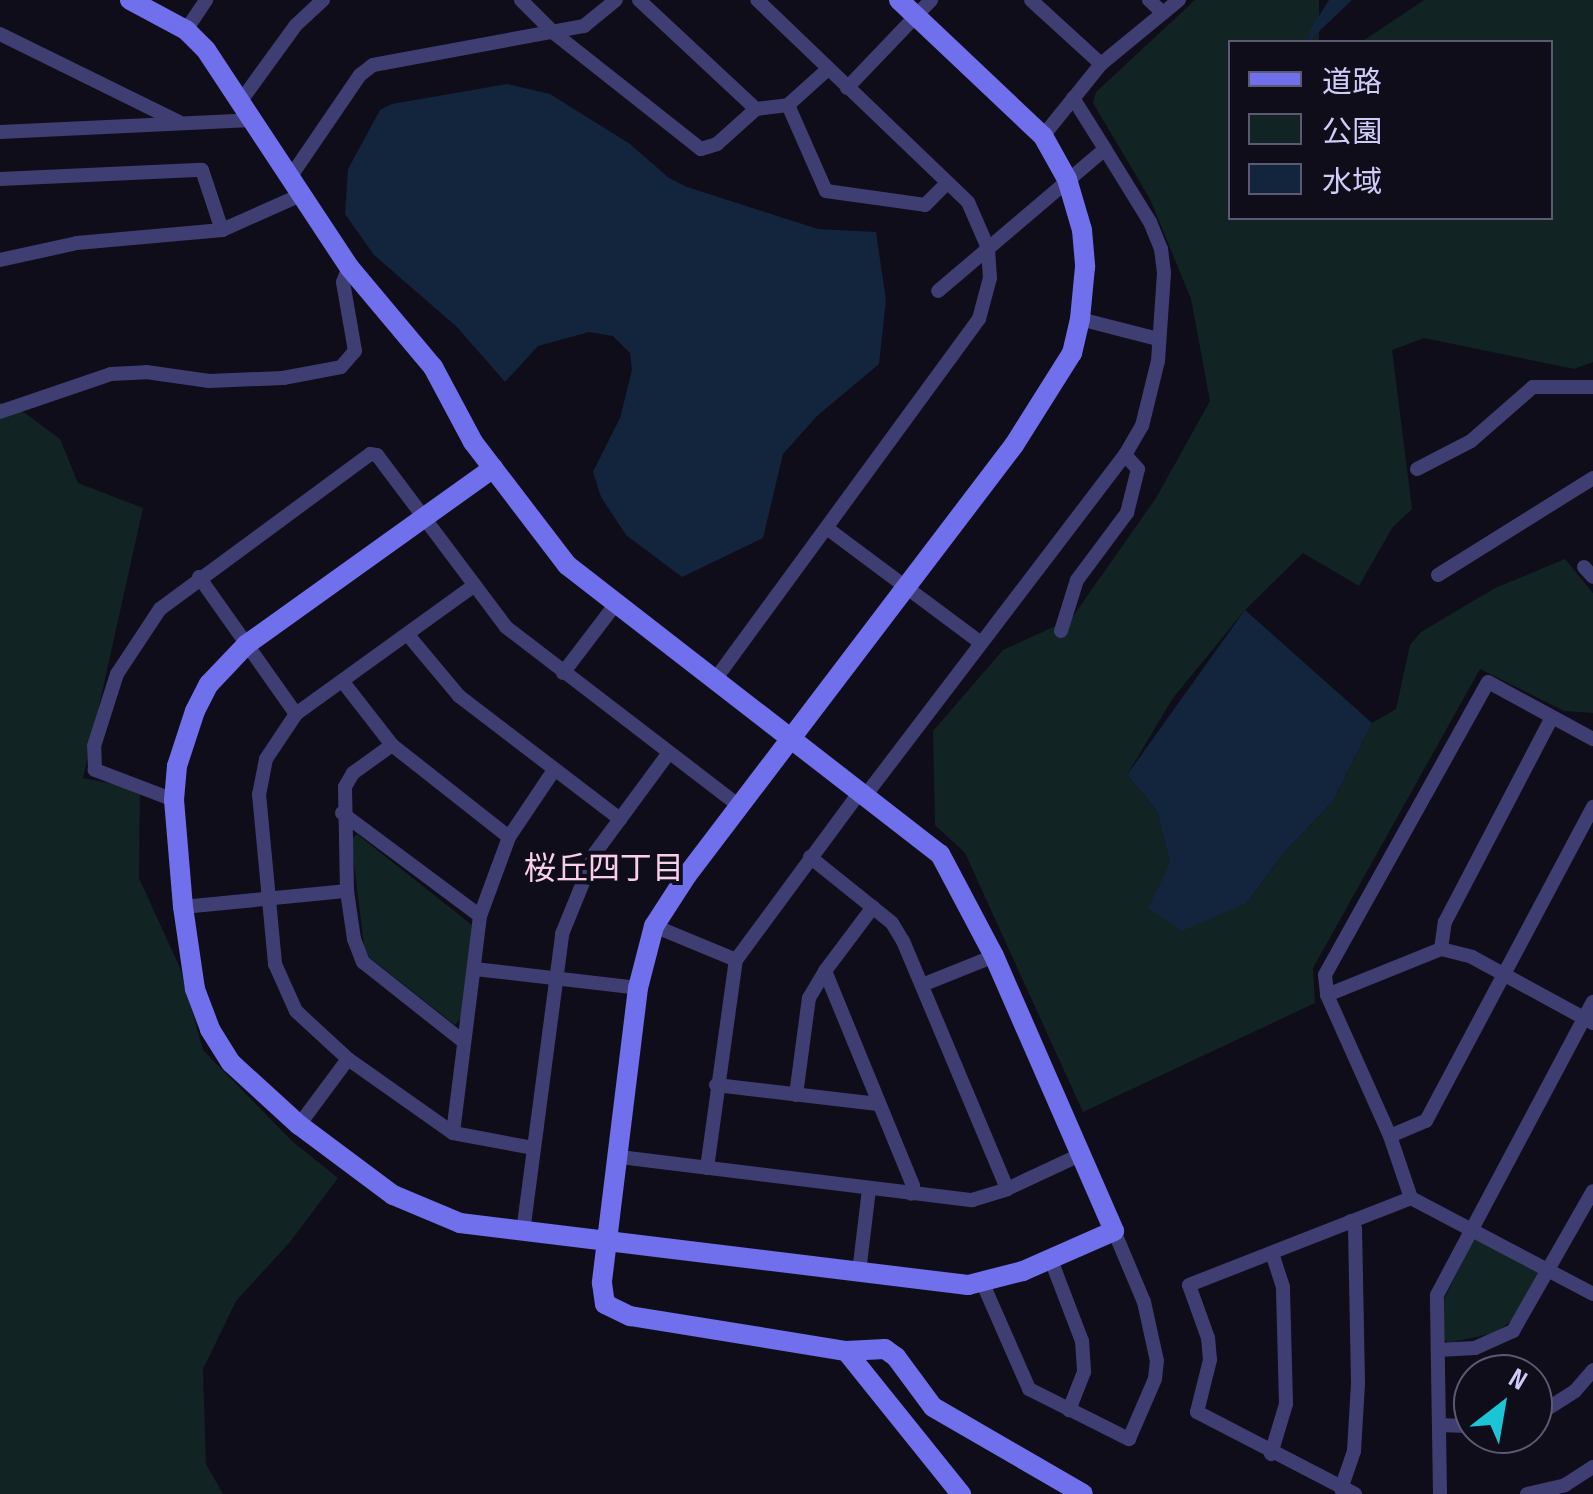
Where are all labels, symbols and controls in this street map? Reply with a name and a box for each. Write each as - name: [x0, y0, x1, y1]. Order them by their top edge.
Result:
- legend: [1228, 40, 1553, 220]
- text: 道路: [1322, 65, 1382, 101]
- text: 公園: [1322, 115, 1382, 151]
- text: 水域: [1322, 165, 1382, 201]
- district label: 桜丘四丁目: [524, 851, 684, 889]
- north arrow: [1453, 1354, 1553, 1454]
- text: N: [1503, 1362, 1533, 1398]

